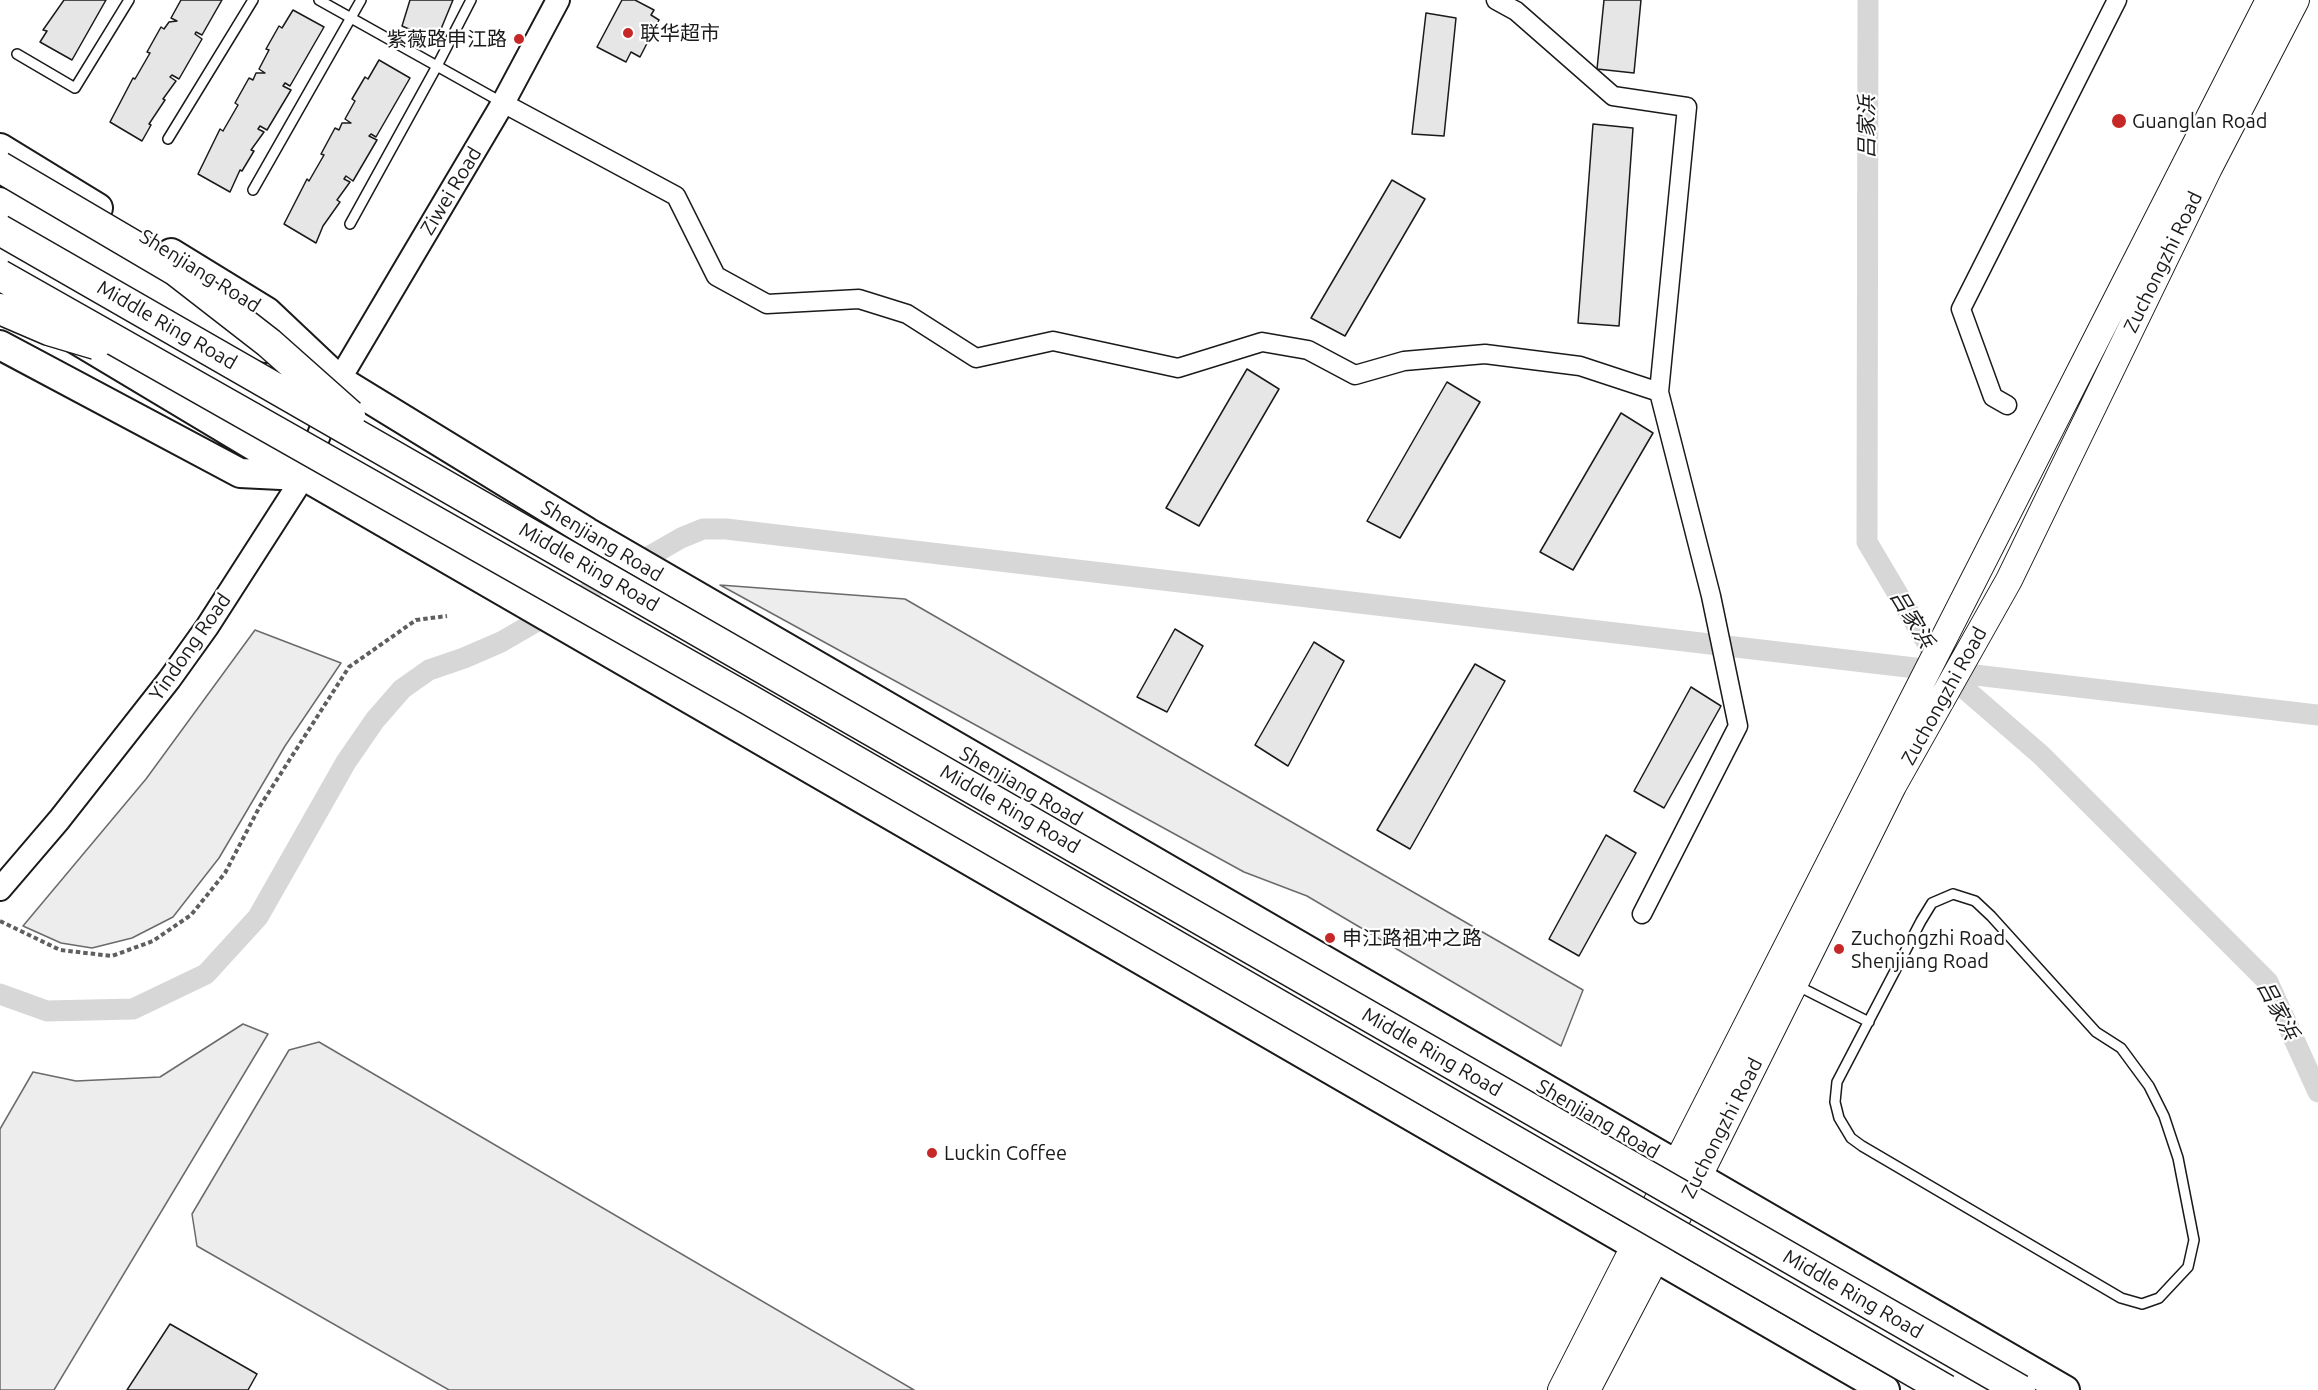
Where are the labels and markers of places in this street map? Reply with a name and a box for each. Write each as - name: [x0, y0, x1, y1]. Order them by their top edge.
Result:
- place label: 联华超市: [640, 21, 720, 45]
- marker: 联华超市: [621, 26, 635, 40]
- place label: 紫薇路申江路: [387, 27, 507, 51]
- marker: 紫薇路申江路: [512, 32, 526, 46]
- place label: Guanglan Road: [2132, 109, 2268, 133]
- marker: Guanglan Road: [2110, 112, 2128, 130]
- place label: 申江路祖冲之路: [1342, 926, 1482, 950]
- place label: Zuchongzhi Road Shenjiang Road: [1851, 926, 2005, 973]
- marker: 申江路祖冲之路: [1323, 931, 1337, 945]
- marker: Zuchongzhi Road Shenjiang Road: [1832, 942, 1846, 956]
- place label: Luckin Coffee: [944, 1141, 1067, 1165]
- marker: Luckin Coffee: [925, 1146, 939, 1160]

